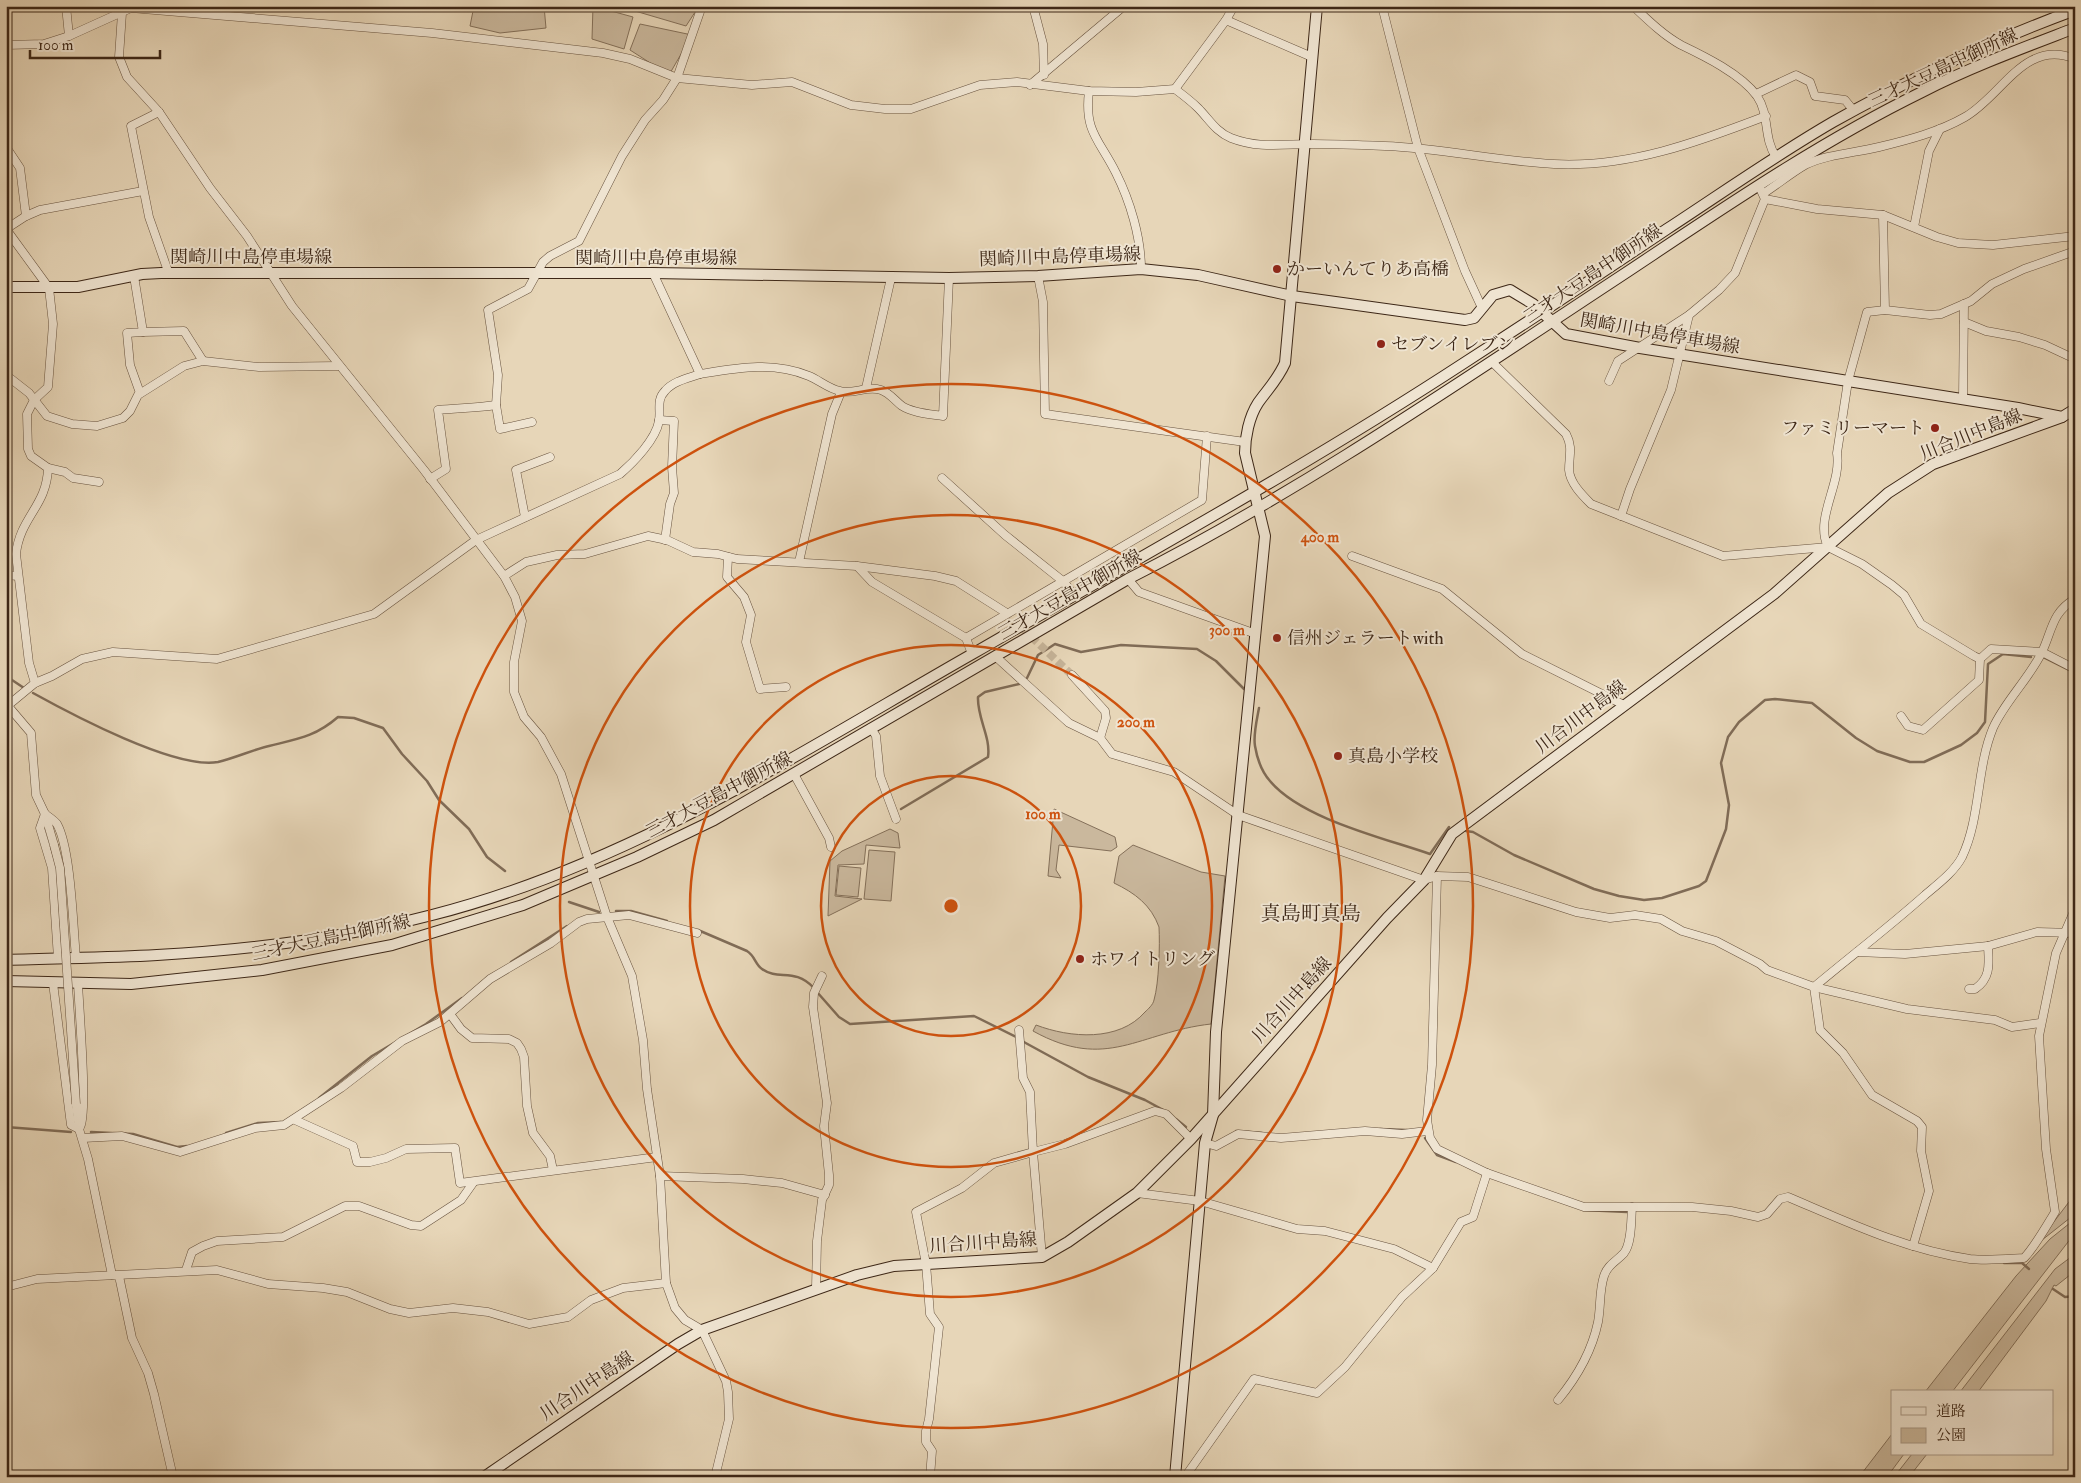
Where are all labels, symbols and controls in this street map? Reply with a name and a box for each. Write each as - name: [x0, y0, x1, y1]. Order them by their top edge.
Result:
- street label: 三才大豆島中御所線: [1865, 23, 2021, 113]
- scale bar: [30, 28, 160, 60]
- text: 100 m: [38, 36, 74, 55]
- street label: 三才大豆島中御所線: [1519, 219, 1667, 329]
- street label: 関崎川中島停車場線: [979, 243, 1141, 271]
- street label: 関崎川中島停車場線: [170, 246, 332, 269]
- street label: 関崎川中島停車場線: [575, 247, 737, 270]
- place label: かーいんてりあ高橋: [1287, 258, 1449, 281]
- marker: かーいんてりあ高橋: [1271, 263, 1283, 275]
- street label: 関崎川中島停車場線: [1578, 309, 1742, 359]
- place label: セブンイレブン: [1391, 333, 1515, 356]
- marker: セブンイレブン: [1375, 338, 1387, 350]
- street label: 川合川中島線: [1917, 404, 2025, 466]
- place label: ファミリーマート: [1781, 417, 1925, 440]
- marker: ファミリーマート: [1929, 422, 1941, 434]
- text: 400 m: [1300, 528, 1339, 547]
- street label: 三才大豆島中御所線: [994, 545, 1146, 645]
- text: 300 m: [1209, 621, 1245, 640]
- place label: 信州ジェラートwith: [1287, 627, 1444, 650]
- marker: 信州ジェラートwith: [1271, 632, 1283, 644]
- street label: 川合川中島線: [1531, 675, 1631, 759]
- text: 200 m: [1117, 713, 1155, 732]
- place label: 真島小学校: [1348, 745, 1438, 768]
- street label: 三才大豆島中御所線: [642, 747, 796, 843]
- marker: 真島小学校: [1332, 750, 1344, 762]
- text: 100 m: [1025, 805, 1061, 824]
- centre of rings: [942, 897, 960, 915]
- district label: 真島町真島: [1261, 901, 1361, 926]
- street label: 三才大豆島中御所線: [249, 910, 413, 966]
- place label: ホワイトリング: [1090, 948, 1215, 971]
- street label: 川合川中島線: [1247, 952, 1337, 1048]
- marker: ホワイトリング: [1074, 953, 1086, 965]
- street label: 川合川中島線: [928, 1228, 1038, 1258]
- street label: 川合川中島線: [536, 1346, 638, 1426]
- legend: [1891, 1390, 2054, 1456]
- text: 道路: [1936, 1402, 1966, 1421]
- text: 公園: [1936, 1426, 1966, 1445]

